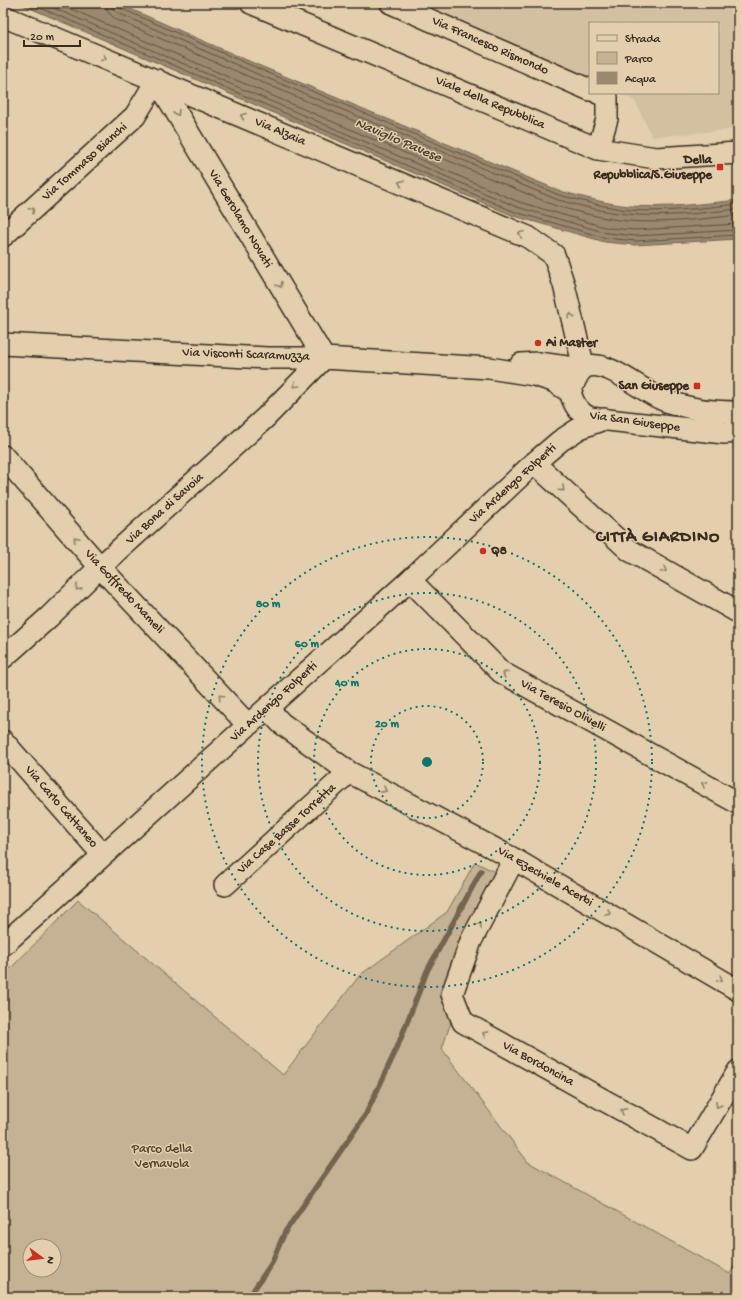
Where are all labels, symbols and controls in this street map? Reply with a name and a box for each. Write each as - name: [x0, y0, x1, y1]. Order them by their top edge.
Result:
- street label: Via Francesco Rismondo: [428, 13, 551, 79]
- scale bar: [24, 22, 80, 48]
- legend: [589, 22, 719, 94]
- text: 20 m: [30, 31, 55, 45]
- text: Strada: [625, 33, 660, 47]
- one-way arrow: [100, 53, 107, 61]
- text: Parco: [624, 53, 653, 67]
- street label: Viale della Repubblica: [432, 73, 548, 133]
- text: Acqua: [625, 73, 656, 87]
- one-way arrow: [172, 109, 180, 116]
- one-way arrow: [239, 113, 247, 121]
- street label: Via Alzaia: [251, 114, 308, 150]
- water label: Naviglio Pavese: [352, 115, 444, 167]
- street label: Via Tommaso Bianchi: [39, 120, 131, 205]
- place label: Della Repubblica/S.Giuseppe: [593, 153, 713, 184]
- marker: Della Repubblica/S.Giuseppe: [715, 162, 725, 172]
- street label: Via Gerolamo Novati: [204, 166, 275, 271]
- one-way arrow: [398, 180, 405, 188]
- one-way arrow: [27, 207, 35, 215]
- one-way arrow: [517, 231, 525, 239]
- one-way arrow: [275, 281, 283, 288]
- one-way arrow: [568, 313, 576, 319]
- place label: Ai Master: [545, 336, 599, 351]
- marker: Ai Master: [533, 338, 543, 348]
- street label: Via Visconti Scaramuzza: [181, 345, 311, 365]
- place label: San Giuseppe: [618, 379, 690, 395]
- one-way arrow: [294, 380, 301, 388]
- marker: San Giuseppe: [692, 381, 702, 391]
- street label: Via San Giuseppe: [588, 408, 681, 436]
- street label: Via Ardengo Folperti: [465, 441, 560, 528]
- street label: Via Bona di Savoia: [122, 470, 208, 549]
- one-way arrow: [558, 485, 565, 492]
- district label: CITTÀ GIARDINO: [595, 527, 720, 548]
- one-way arrow: [73, 536, 81, 544]
- place label: Q8: [491, 544, 507, 559]
- street label: Via Goffredo Mameli: [80, 546, 167, 637]
- marker: Q8: [478, 546, 488, 556]
- one-way arrow: [660, 565, 667, 572]
- one-way arrow: [75, 583, 83, 591]
- text: 80 m: [256, 598, 281, 612]
- text: 60 m: [295, 638, 320, 652]
- street label: Via Ardengo Folperti: [226, 659, 321, 746]
- one-way arrow: [502, 671, 509, 678]
- street label: Via Teresio Olivelli: [517, 676, 608, 736]
- text: 40 m: [334, 677, 359, 691]
- one-way arrow: [219, 694, 226, 701]
- text: 20 m: [375, 718, 400, 732]
- centre of rings: [420, 755, 434, 769]
- street label: Via Carlo Cattaneo: [21, 762, 101, 851]
- street label: Via Case Basse Torretta: [234, 780, 340, 878]
- one-way arrow: [701, 782, 708, 789]
- one-way arrow: [379, 785, 387, 792]
- street label: Via Ezechiele Acerbi: [494, 843, 595, 910]
- one-way arrow: [604, 909, 611, 916]
- one-way arrow: [475, 921, 482, 929]
- one-way arrow: [716, 974, 723, 982]
- one-way arrow: [482, 1032, 489, 1039]
- street label: Via Bordoncina: [499, 1038, 577, 1090]
- one-way arrow: [716, 1101, 723, 1108]
- one-way arrow: [620, 1108, 627, 1115]
- park label: Parco della Vernavola: [131, 1142, 193, 1172]
- north arrow: [22, 1238, 62, 1278]
- text: N: [43, 1255, 56, 1265]

